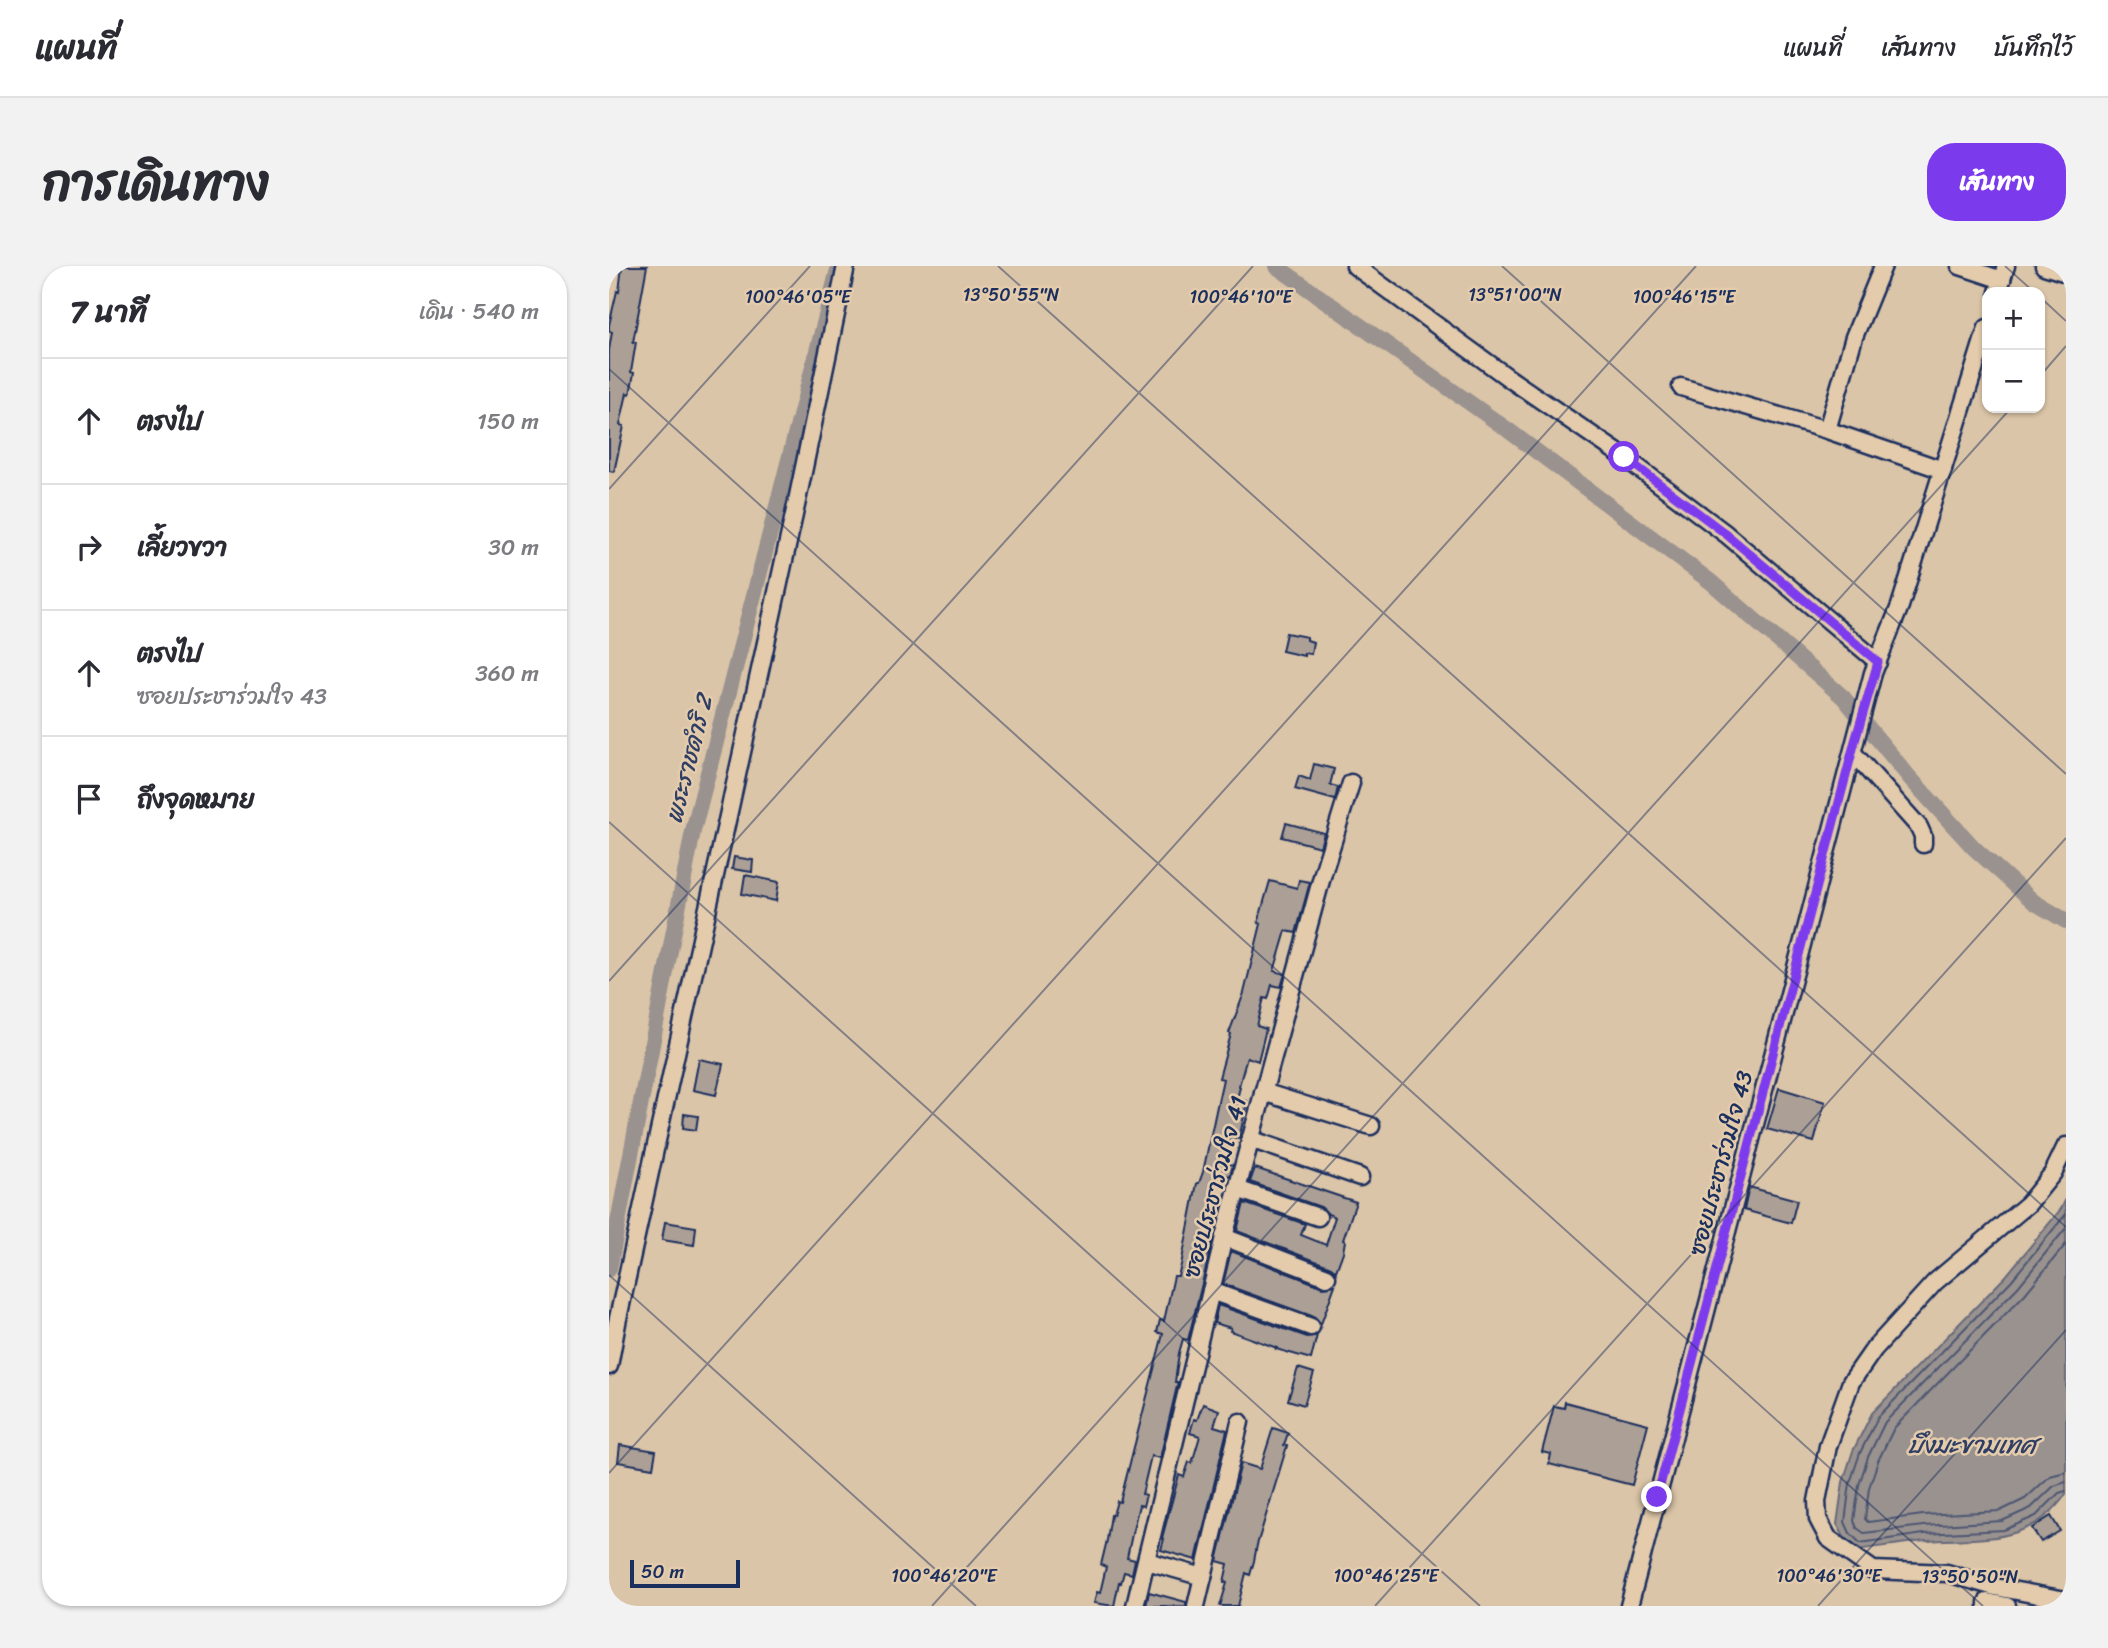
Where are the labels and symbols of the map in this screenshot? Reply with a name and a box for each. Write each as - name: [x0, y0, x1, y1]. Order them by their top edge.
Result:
- text: 13°50'55"N: [963, 279, 1060, 311]
- text: 13°51'00"N: [1468, 279, 1562, 311]
- text: 100°46'05"E: [745, 281, 852, 313]
- text: 100°46'10"E: [1190, 281, 1293, 313]
- text: 100°46'15"E: [1633, 281, 1736, 313]
- route start: [1608, 441, 1639, 472]
- water label: พระราชดำริ 2: [653, 688, 726, 827]
- street label: ซอยประชาร่วมใจ 43: [1677, 1066, 1765, 1260]
- street label: ซอยประชาร่วมใจ 41: [1171, 1091, 1259, 1283]
- water label: บึงมะขามเทศ: [1908, 1424, 2043, 1466]
- route end: [1641, 1481, 1672, 1512]
- scale bar: [630, 1557, 740, 1589]
- text: 100°46'20"E: [891, 1560, 998, 1592]
- text: 100°46'25"E: [1333, 1560, 1440, 1592]
- text: 100°46'30"E: [1776, 1560, 1883, 1592]
- text: 13°50'50"N: [1922, 1561, 2019, 1593]

